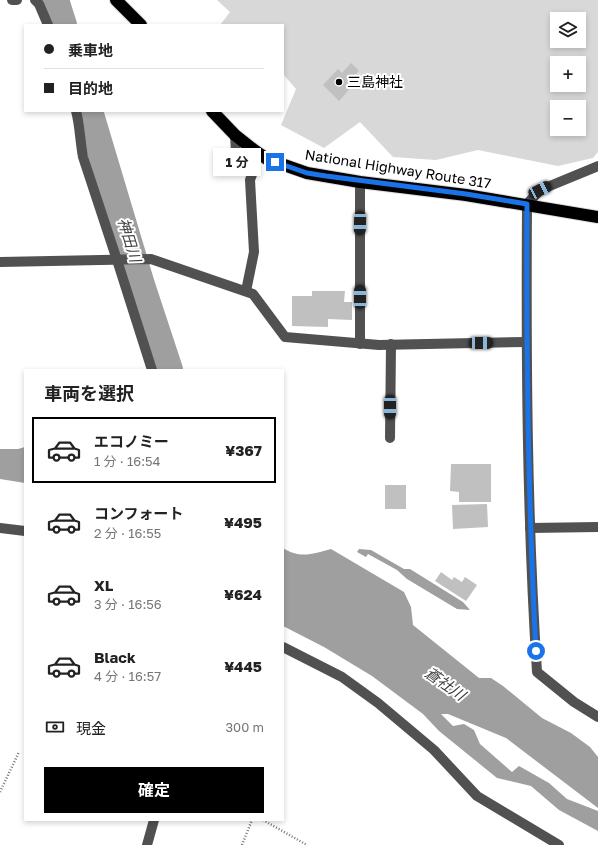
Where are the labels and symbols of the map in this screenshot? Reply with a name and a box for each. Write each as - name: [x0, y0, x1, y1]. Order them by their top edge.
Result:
- place label: 三島神社: [347, 73, 403, 90]
- marker: 三島神社: [334, 77, 344, 87]
- street label: National Highway Route 317: [304, 145, 492, 192]
- callout: 1 分: [213, 148, 261, 176]
- route end: [266, 153, 284, 171]
- car: [527, 179, 553, 201]
- car: [354, 211, 366, 235]
- water label: 神田川: [115, 216, 146, 266]
- car: [354, 285, 366, 309]
- car: [469, 337, 493, 349]
- car: [384, 395, 396, 419]
- route start: [527, 642, 545, 660]
- water label: 蒼社川: [422, 663, 471, 705]

